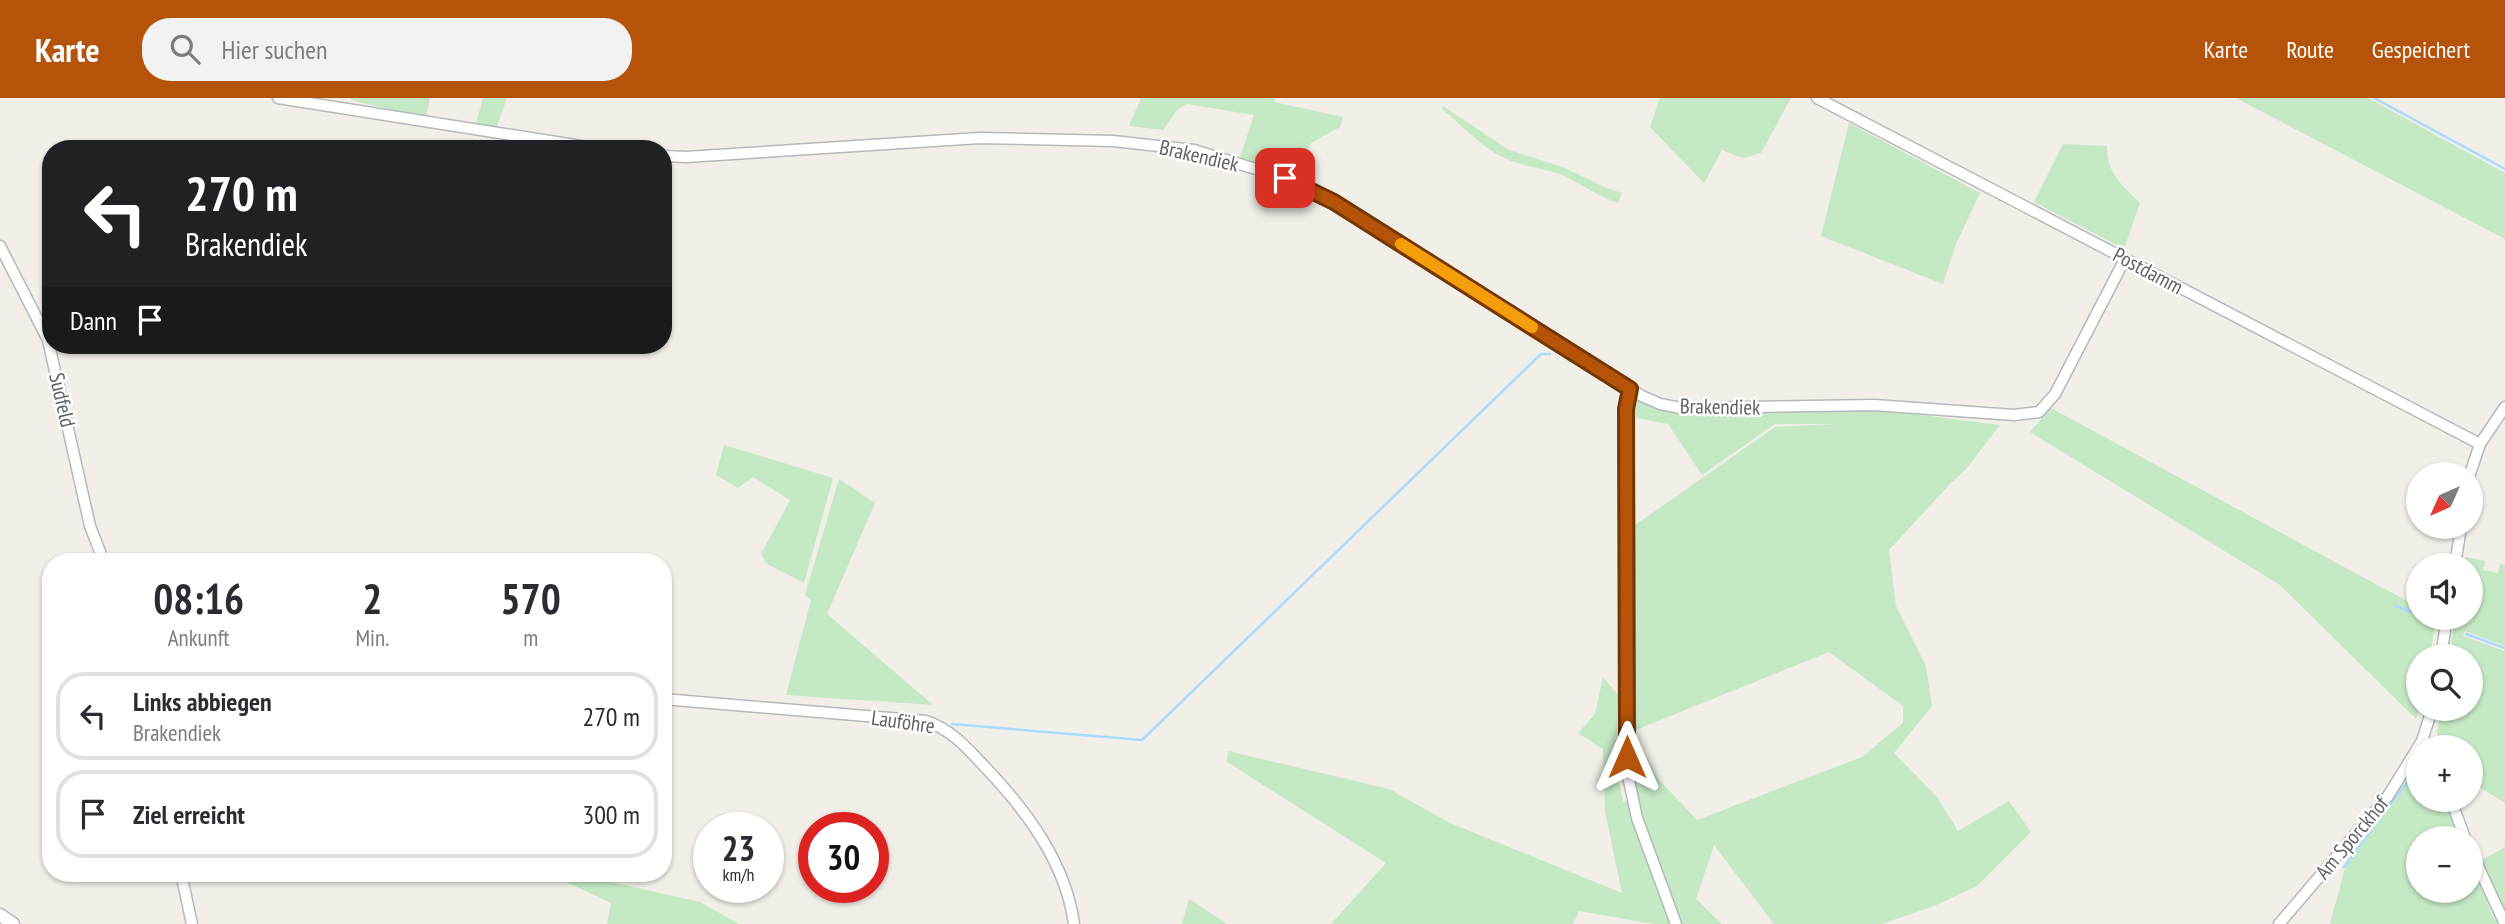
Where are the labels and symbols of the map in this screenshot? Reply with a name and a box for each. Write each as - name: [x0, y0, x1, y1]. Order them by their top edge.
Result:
- street label: Brakendiek: [1157, 133, 1241, 178]
- pin: [1255, 148, 1315, 208]
- street label: Postdamm: [2108, 241, 2188, 300]
- street label: Sudfeld: [43, 370, 82, 430]
- street label: Brakendiek: [1680, 392, 1760, 421]
- north arrow: [2406, 462, 2483, 539]
- street label: Lauföhre: [870, 704, 937, 739]
- position arrow: [1590, 720, 1664, 794]
- street label: Am Sporckhof: [2309, 790, 2395, 885]
- speed limit sign: 30: [798, 812, 889, 903]

